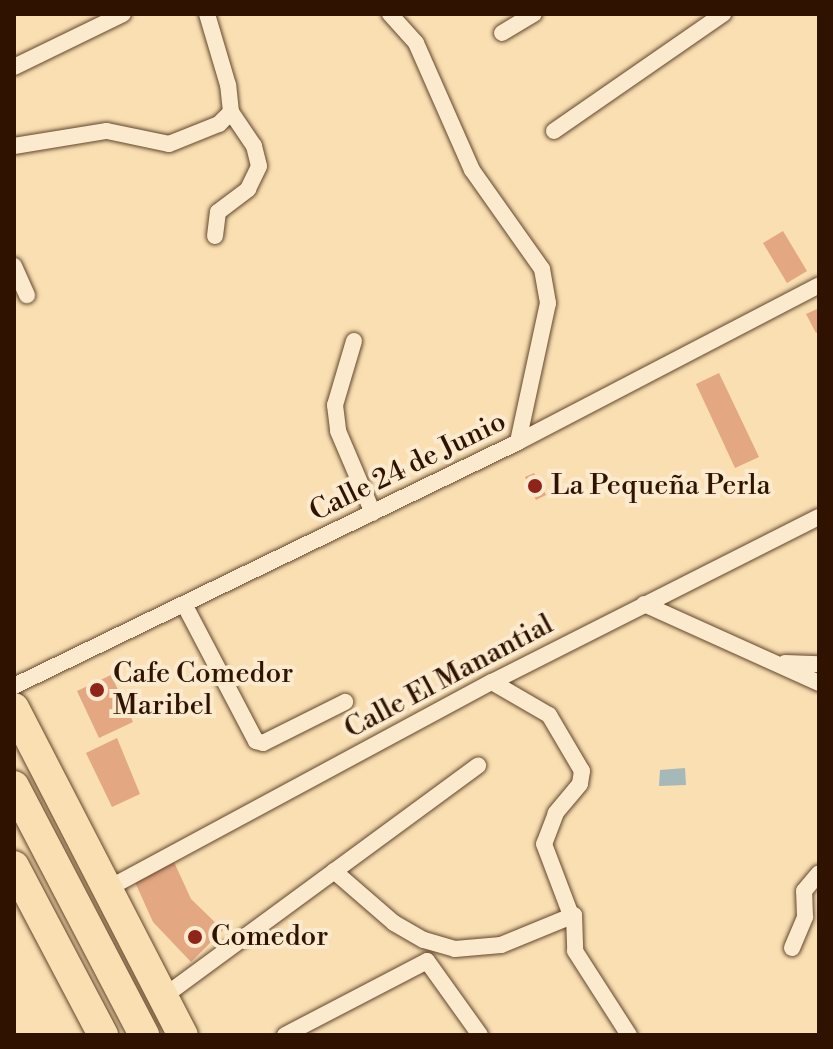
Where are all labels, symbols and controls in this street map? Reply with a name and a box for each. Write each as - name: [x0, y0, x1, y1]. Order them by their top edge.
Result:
- street label: Calle 24 de Junio: [305, 405, 511, 529]
- place label: La Pequeña Perla: [551, 469, 771, 503]
- marker: La Pequeña Perla: [526, 477, 544, 495]
- street label: Calle El Manantial: [339, 608, 559, 746]
- place label: Cafe Comedor Maribel: [113, 657, 293, 723]
- marker: Cafe Comedor Maribel: [88, 681, 106, 699]
- place label: Comedor: [211, 920, 328, 954]
- marker: Comedor: [186, 928, 204, 946]

